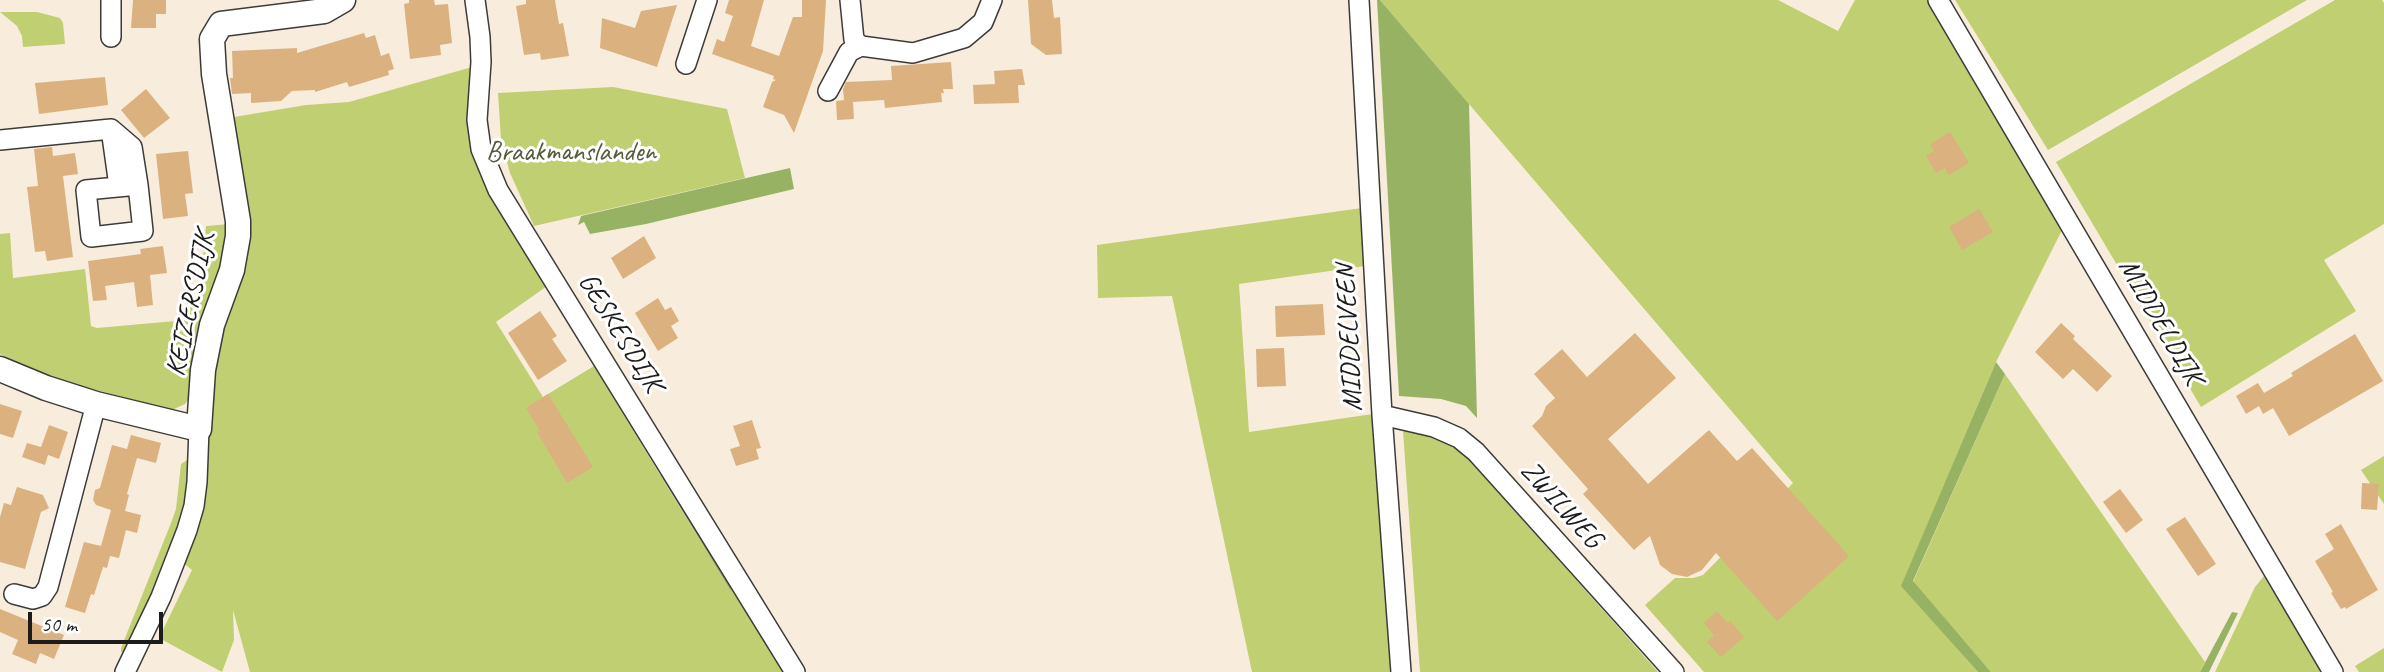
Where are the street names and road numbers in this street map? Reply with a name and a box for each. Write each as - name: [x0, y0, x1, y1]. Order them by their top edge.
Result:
- street label: KEIZERSDIJK: [159, 229, 223, 379]
- street label: MIDDELDIJK: [2110, 253, 2210, 391]
- street label: MIDDELVEEN: [1329, 264, 1371, 412]
- street label: GESKESDIJK: [570, 267, 670, 399]
- street label: ZWILWEG: [1513, 454, 1609, 556]

